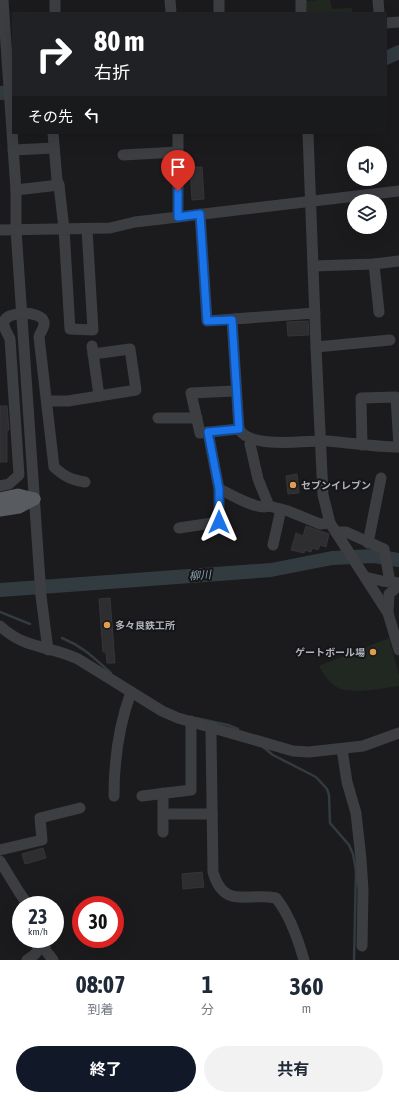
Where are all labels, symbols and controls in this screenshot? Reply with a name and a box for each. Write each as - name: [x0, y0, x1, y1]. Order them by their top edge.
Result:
- text: 80 m: [94, 25, 144, 57]
- icon: right: [28, 28, 80, 80]
- text: 右折: [94, 62, 130, 83]
- icon: left: [81, 104, 103, 126]
- text: その先: [28, 108, 73, 125]
- map controls: [347, 146, 387, 234]
- button: sound: [347, 146, 387, 186]
- pin: [161, 150, 195, 191]
- icon: arrive: [167, 156, 189, 178]
- button: layers: [347, 194, 387, 234]
- marker: セブンイレブン: [288, 480, 298, 490]
- place label: セブンイレブン: [301, 480, 371, 491]
- position arrow: [198, 501, 240, 543]
- water label: 柳川: [189, 568, 212, 582]
- marker: 多々良鉄工所: [102, 620, 112, 630]
- place label: 多々良鉄工所: [115, 620, 175, 631]
- place label: ゲートボール場: [295, 647, 365, 658]
- marker: ゲートボール場: [368, 647, 378, 657]
- speed limit sign: 30: [72, 896, 124, 948]
- text: 23: [29, 905, 47, 928]
- text: km/h: [28, 926, 48, 937]
- text: 08:07: [76, 971, 125, 998]
- text: 1: [202, 971, 213, 998]
- text: 360: [290, 973, 323, 1000]
- text: m: [302, 1001, 311, 1016]
- text: 到着: [87, 1002, 114, 1017]
- text: 分: [201, 1002, 214, 1017]
- button: 終了: [16, 1046, 196, 1092]
- button: 共有: [204, 1046, 383, 1092]

